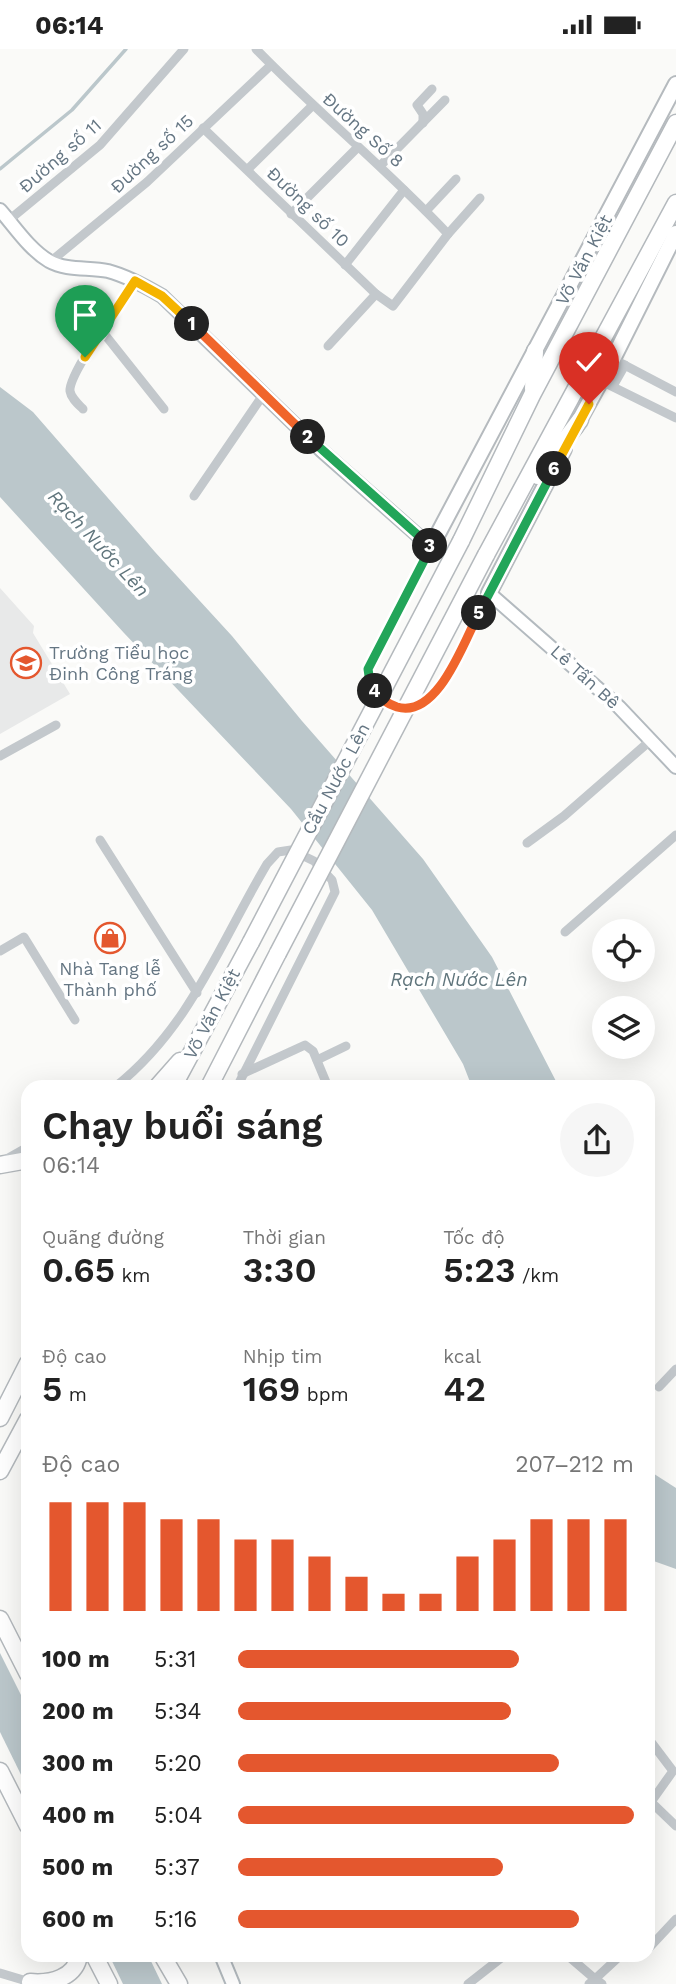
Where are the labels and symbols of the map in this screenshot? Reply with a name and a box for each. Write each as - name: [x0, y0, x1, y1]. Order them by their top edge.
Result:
- street label: Đường Số 8: [319, 88, 408, 171]
- street label: Đường số 15: [106, 110, 197, 197]
- street label: Đường số 11: [14, 114, 105, 197]
- street label: Đường số 10: [263, 162, 354, 251]
- street label: Võ Văn Kiệt: [551, 211, 616, 309]
- pin: [55, 285, 115, 357]
- pin: 1: [174, 307, 210, 341]
- pin: [559, 332, 619, 404]
- pin: 2: [290, 419, 326, 455]
- pin: 6: [536, 451, 572, 487]
- water label: Rạch Nước Lên: [43, 485, 154, 601]
- pin: 3: [412, 529, 448, 563]
- pin: 5: [462, 595, 496, 631]
- street label: Lê Tấn Bê: [547, 640, 624, 713]
- place label: Trường Tiểu học Đinh Công Tráng: [49, 642, 193, 684]
- school or university icon: Trường Tiểu học Đinh Công Tráng: [9, 646, 43, 680]
- pin: 4: [358, 673, 392, 709]
- street label: Cầu Nước Lên: [297, 720, 374, 838]
- shop icon: Nhà Tang lễ Thành phố: [93, 921, 127, 955]
- place label: Nhà Tang lễ Thành phố: [59, 958, 161, 1000]
- street label: Võ Văn Kiệt: [179, 965, 244, 1063]
- water label: Rạch Nước Lên: [390, 968, 528, 991]

